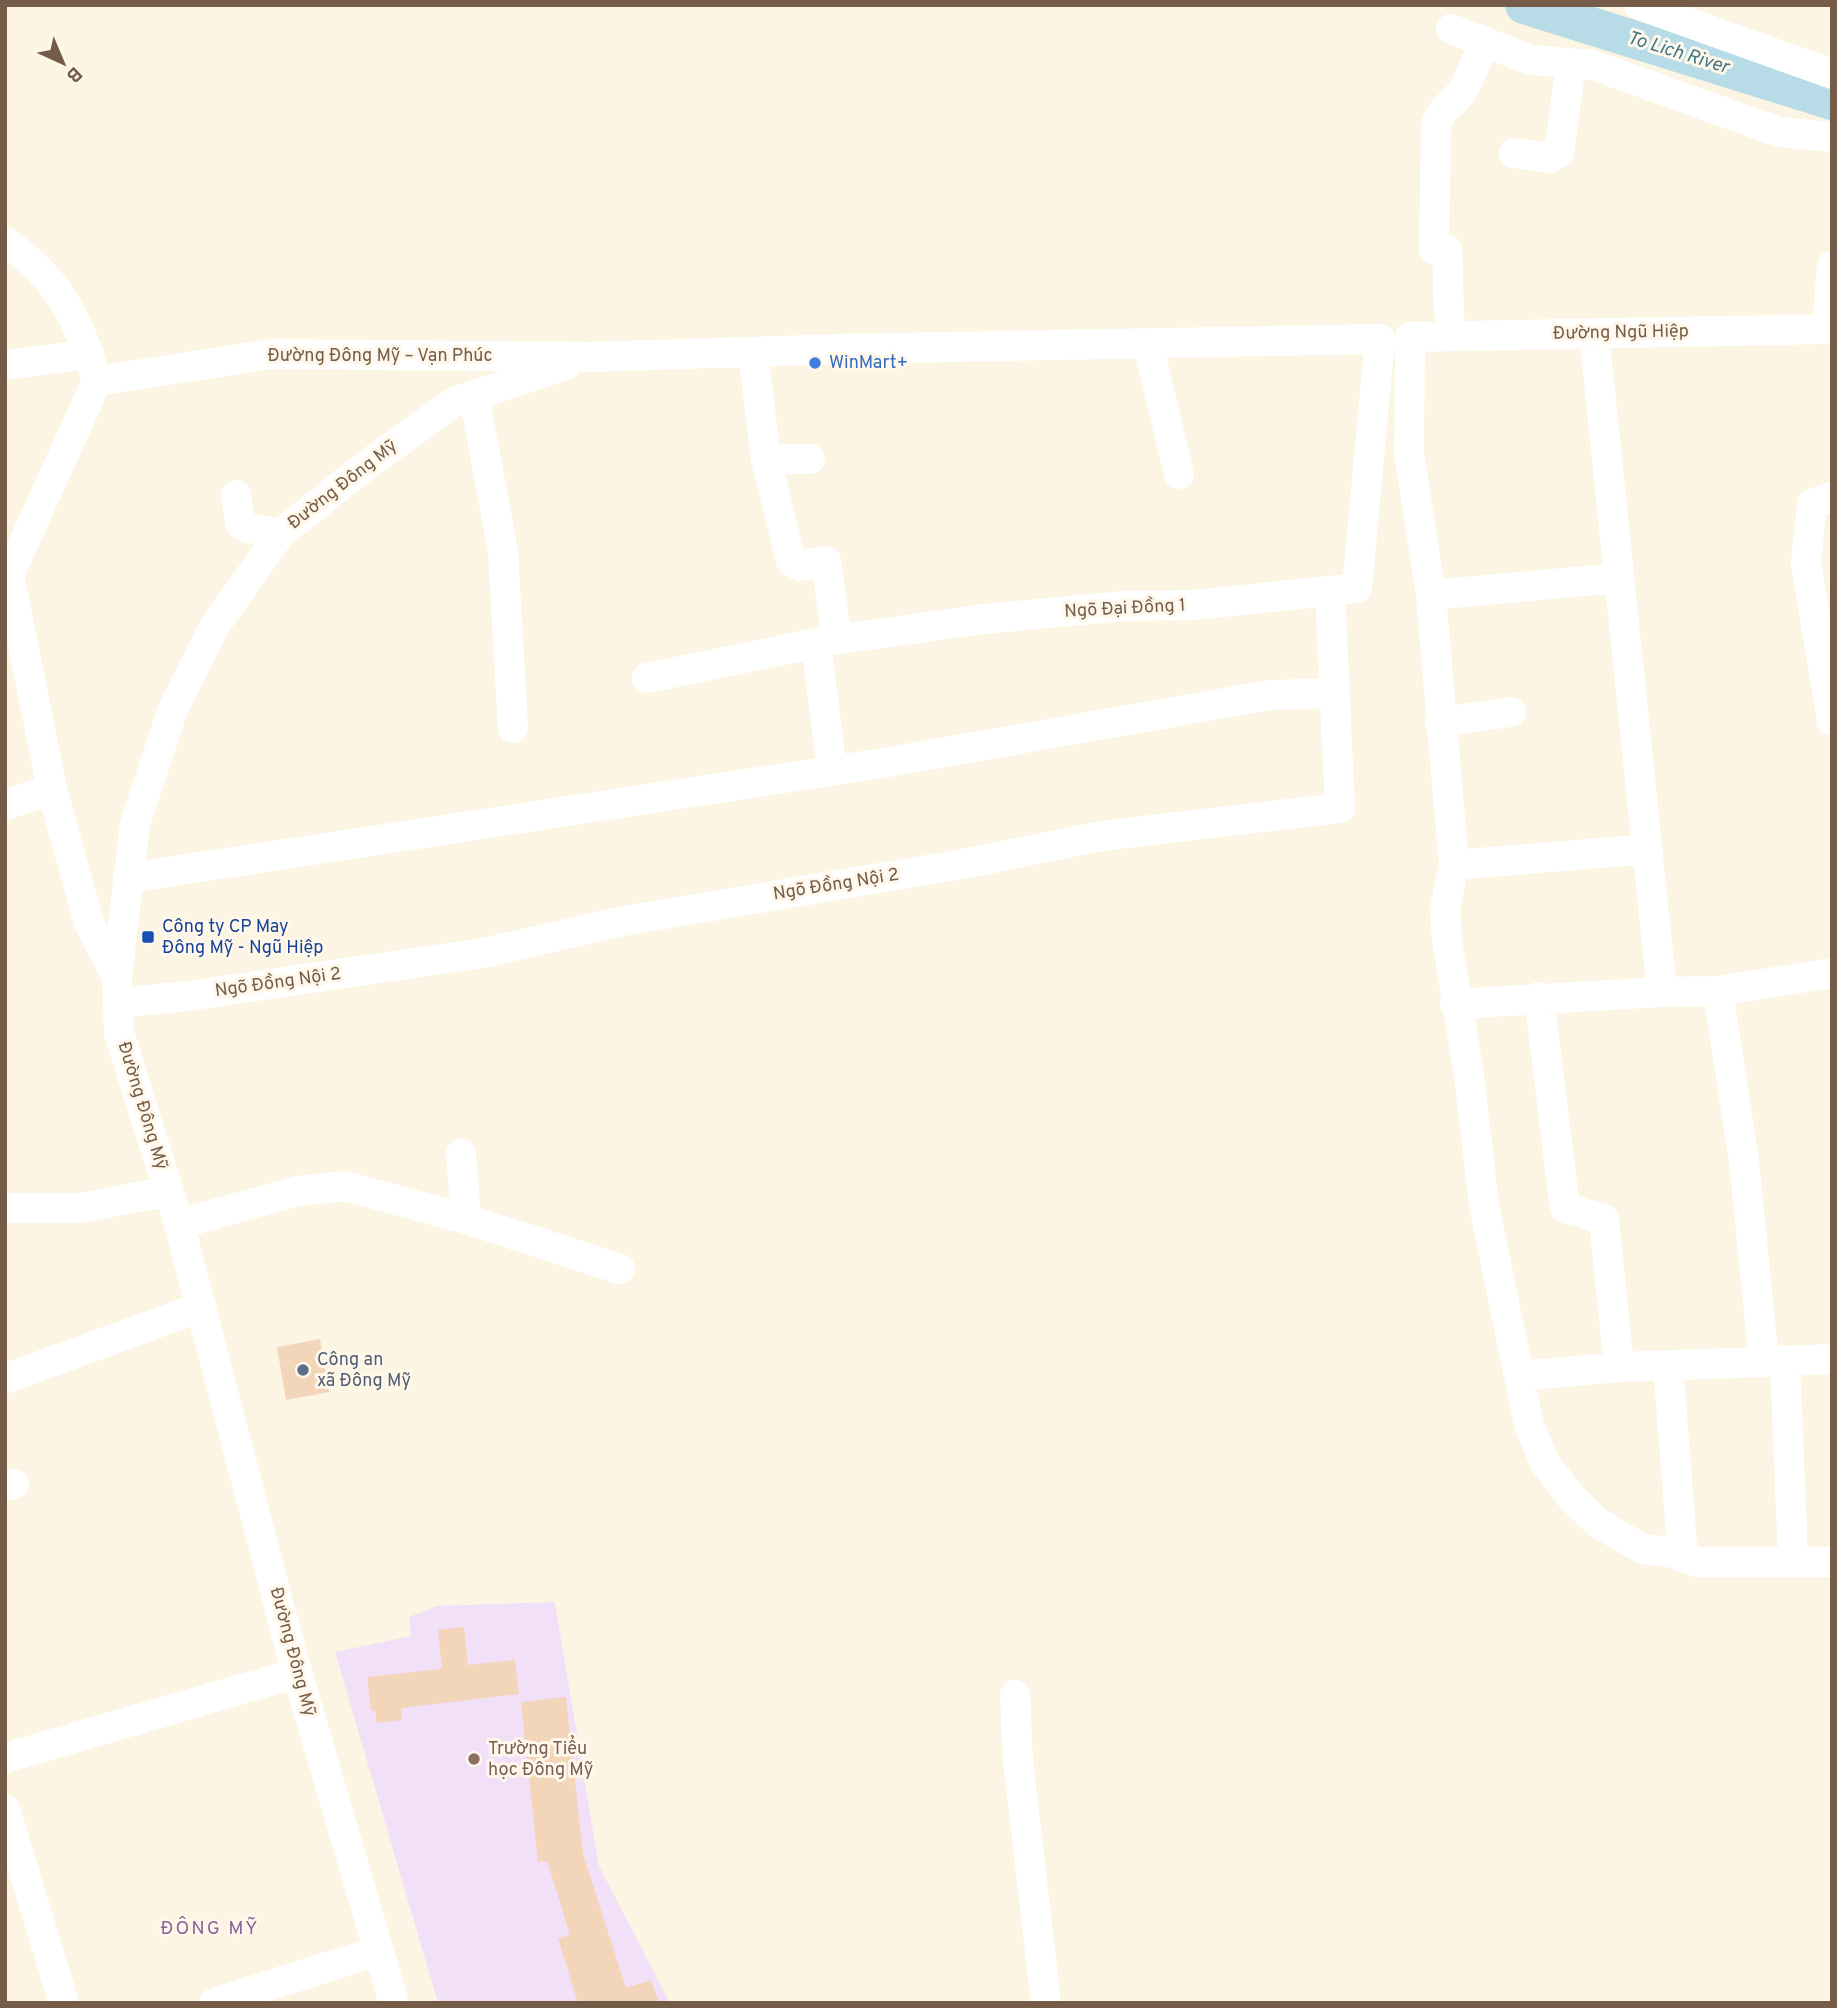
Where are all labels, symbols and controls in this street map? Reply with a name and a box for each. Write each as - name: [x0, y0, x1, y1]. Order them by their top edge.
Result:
- water label: To Lich River: [1624, 26, 1733, 80]
- north arrow: [28, 28, 98, 98]
- text: B: [60, 61, 86, 87]
- street label: Đường Ngũ Hiệp: [1553, 320, 1689, 346]
- street label: Đường Đông Mỹ – Vạn Phúc: [268, 345, 492, 368]
- place label: WinMart+: [829, 352, 908, 375]
- marker: WinMart+: [807, 355, 823, 371]
- street label: Đường Đông Mỹ: [284, 435, 402, 535]
- street label: Ngõ Đại Đồng 1: [1064, 593, 1186, 624]
- street label: Ngõ Đồng Nội 2: [771, 863, 901, 906]
- place label: Công ty CP May Đông Mỹ - Ngũ Hiệp: [162, 916, 324, 960]
- marker: Công ty CP May Đông Mỹ - Ngũ Hiệp: [140, 929, 156, 945]
- street label: Ngõ Đồng Nội 2: [213, 962, 343, 1003]
- street label: Đường Đông Mỹ: [112, 1039, 172, 1173]
- place label: Công an xã Đông Mỹ: [317, 1349, 411, 1393]
- marker: Công an xã Đông Mỹ: [295, 1362, 311, 1378]
- street label: Đường Đông Mỹ: [264, 1585, 320, 1719]
- place label: Trường Tiểu học Đông Mỹ: [488, 1734, 593, 1782]
- marker: Trường Tiểu học Đông Mỹ: [466, 1751, 482, 1767]
- district label: ĐÔNG MỸ: [161, 1916, 259, 1941]

